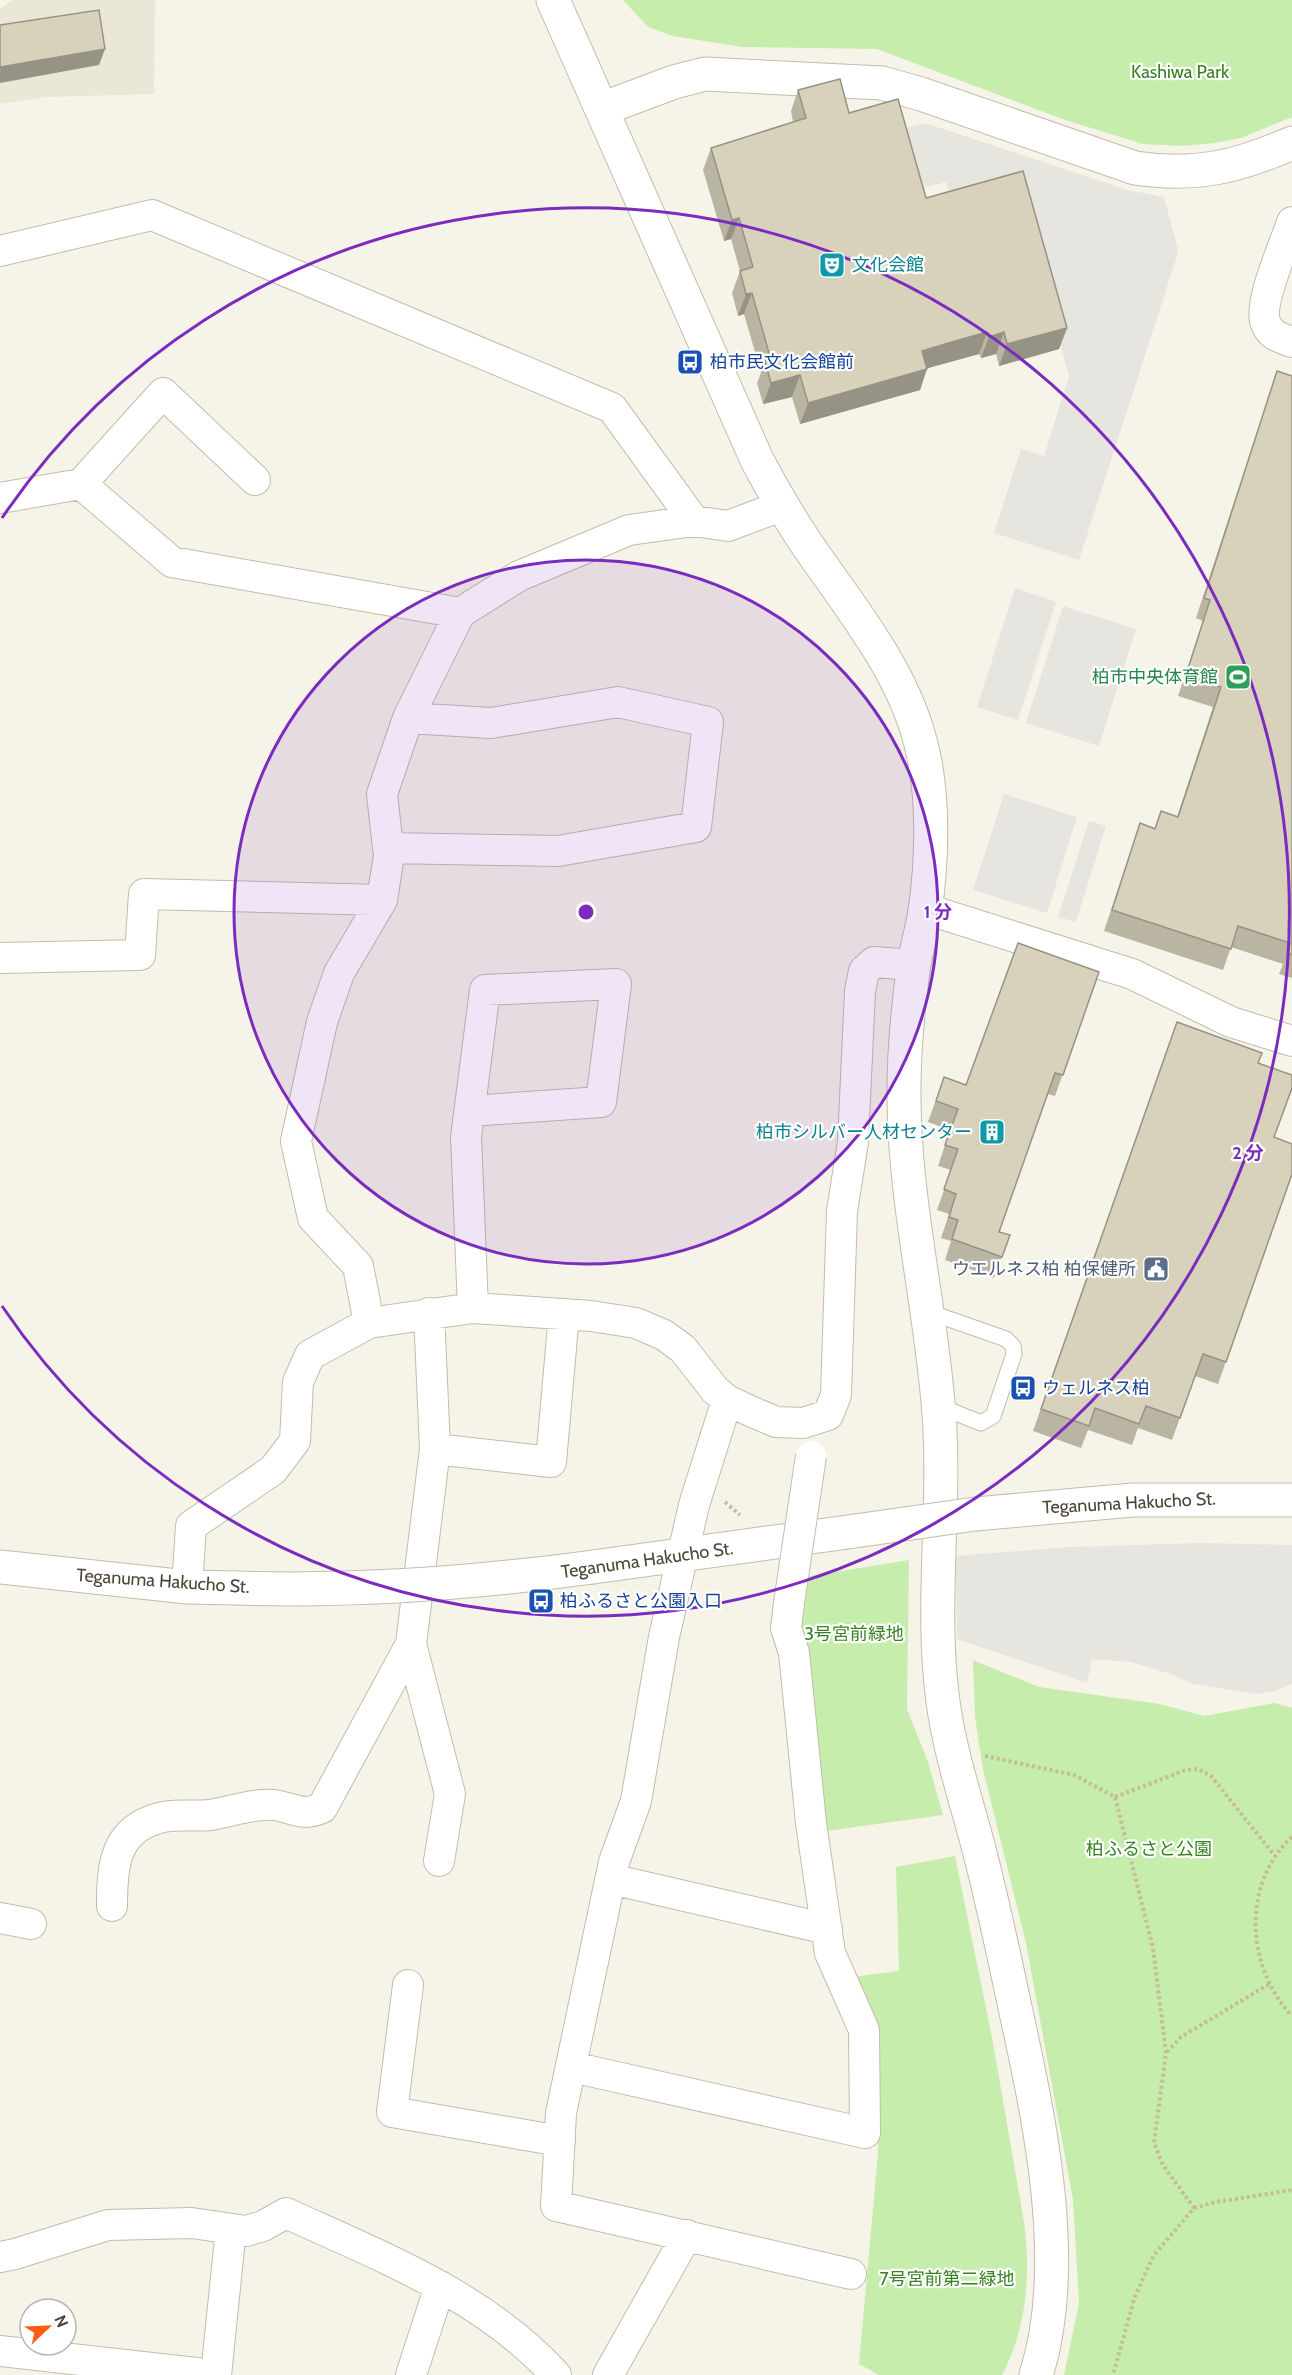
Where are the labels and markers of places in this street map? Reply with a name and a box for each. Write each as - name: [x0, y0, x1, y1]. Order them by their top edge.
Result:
- theatre icon: 文化会館: [817, 250, 847, 280]
- place label: 文化会館: [852, 254, 924, 276]
- bus stop icon: 柏市民文化会館前: [675, 347, 705, 377]
- place label: 柏市民文化会館前: [710, 351, 854, 373]
- sports icon: 柏市中央体育館: [1223, 662, 1253, 692]
- place label: 柏市中央体育館: [1092, 666, 1218, 688]
- centre of rings: [576, 902, 596, 922]
- building icon: 柏市シルバー人材センター: [977, 1117, 1007, 1147]
- place label: 柏市シルバー人材センター: [756, 1121, 972, 1143]
- public building icon: ウエルネス柏 柏保健所: [1141, 1254, 1171, 1284]
- place label: ウエルネス柏 柏保健所: [952, 1258, 1136, 1280]
- bus stop icon: ウェルネス柏: [1008, 1373, 1038, 1403]
- place label: ウェルネス柏: [1042, 1377, 1150, 1399]
- bus stop icon: 柏ふるさと公園入口: [526, 1586, 556, 1616]
- place label: 柏ふるさと公園入口: [560, 1590, 722, 1612]

